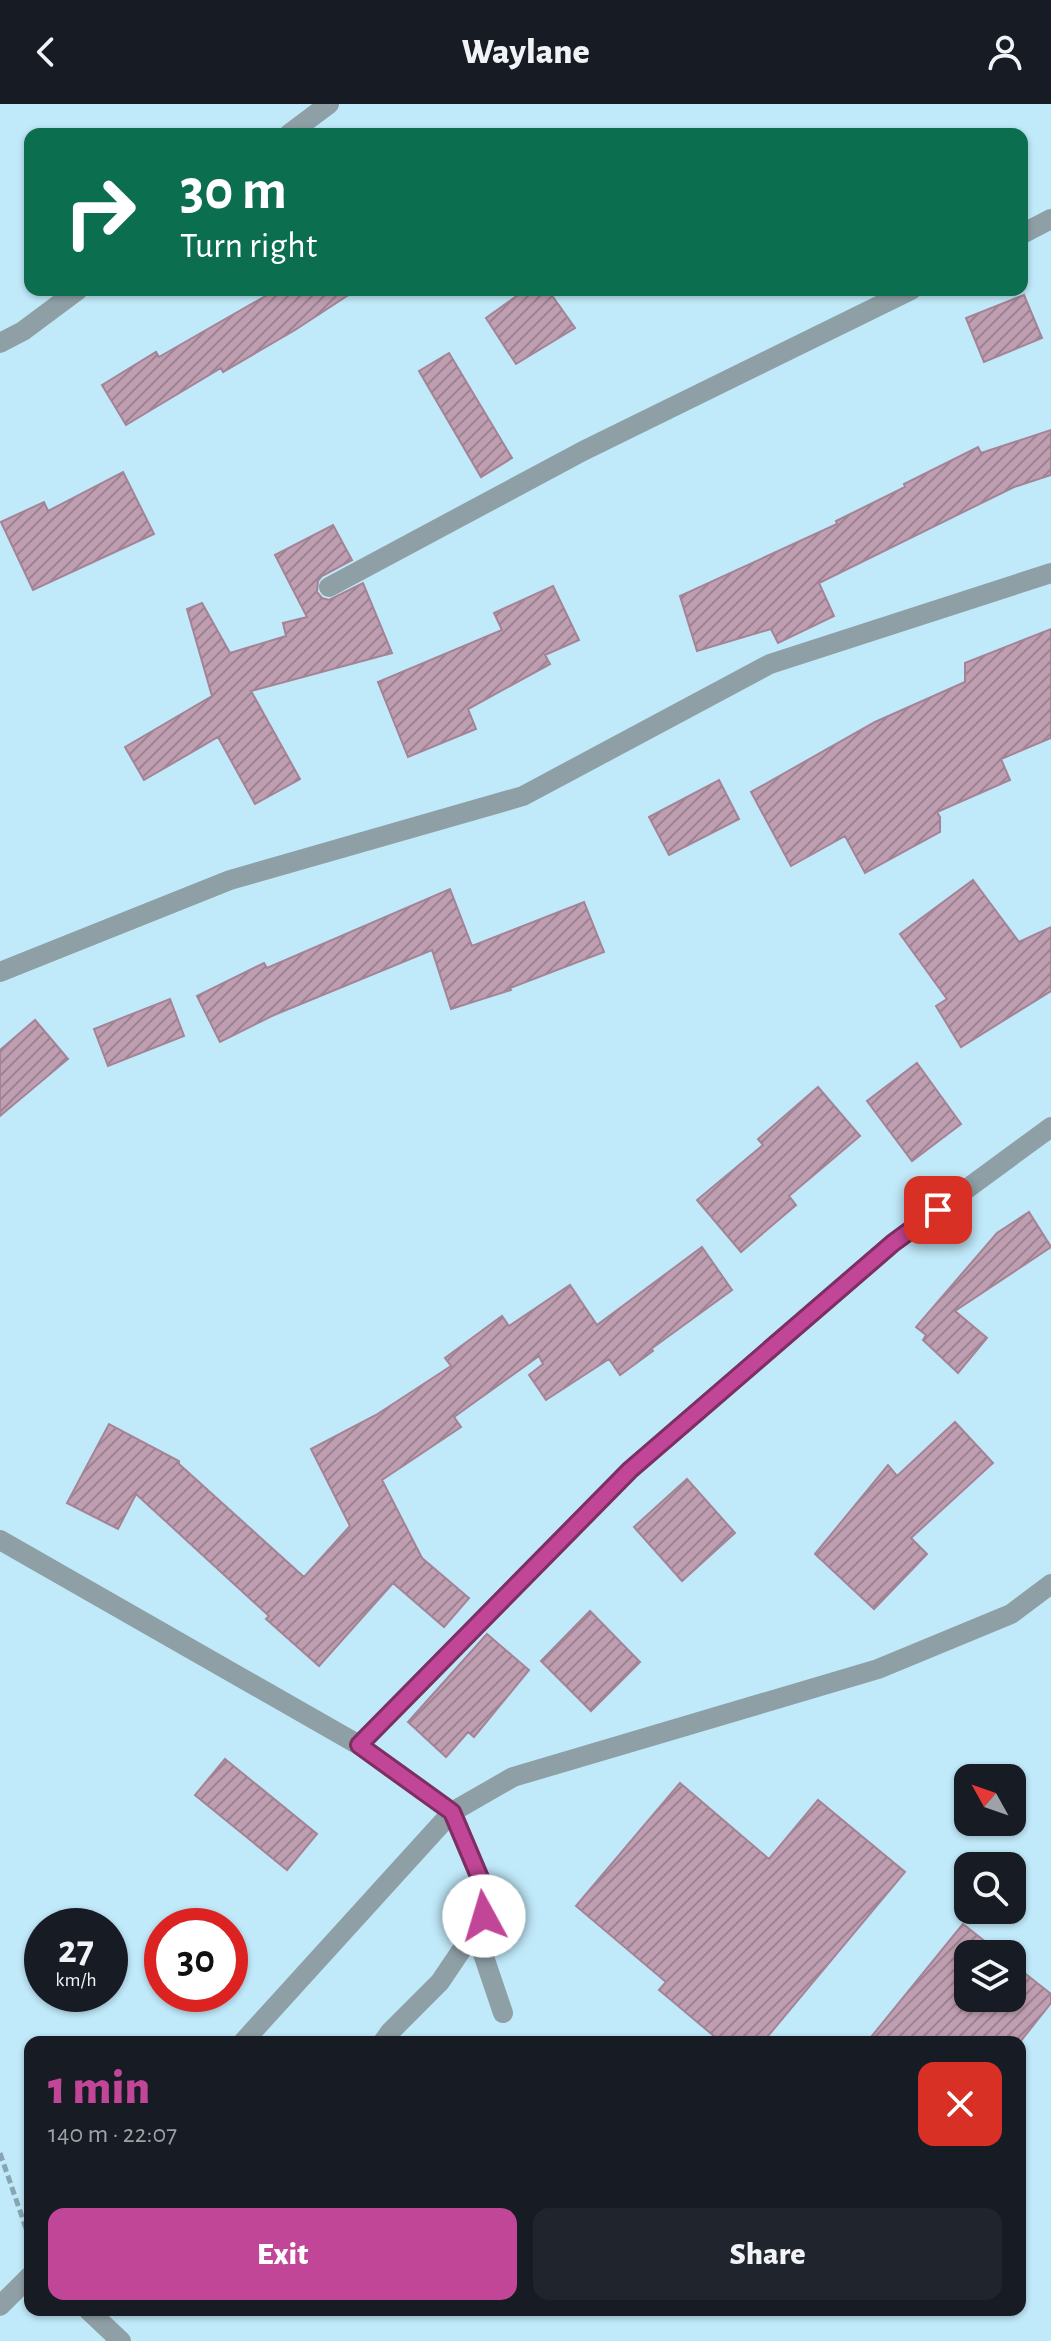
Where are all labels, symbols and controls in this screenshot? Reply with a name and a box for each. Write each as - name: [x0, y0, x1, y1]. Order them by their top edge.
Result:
- icon: back: [24, 30, 68, 74]
- icon: person: [983, 30, 1027, 74]
- text: Waylane: [461, 34, 590, 70]
- icon: right: [48, 160, 152, 264]
- text: 30 m: [180, 163, 287, 219]
- text: Turn right: [180, 228, 317, 264]
- pin: [904, 1176, 972, 1244]
- icon: arrive: [916, 1188, 960, 1232]
- north arrow: [954, 1764, 1026, 1836]
- map controls: [954, 1764, 1026, 2012]
- button: search: [954, 1852, 1026, 1924]
- position arrow: [442, 1874, 526, 1958]
- speed limit sign: 30: [144, 1908, 248, 2012]
- text: 27: [58, 1930, 94, 1970]
- button: layers: [954, 1940, 1026, 2012]
- text: km/h: [55, 1970, 97, 1990]
- button: close: [918, 2062, 1002, 2146]
- text: 1 min: [48, 2065, 150, 2113]
- text: 140 m · 22:07: [48, 2121, 177, 2147]
- button: Exit: [48, 2208, 517, 2300]
- button: Share: [533, 2208, 1002, 2300]

